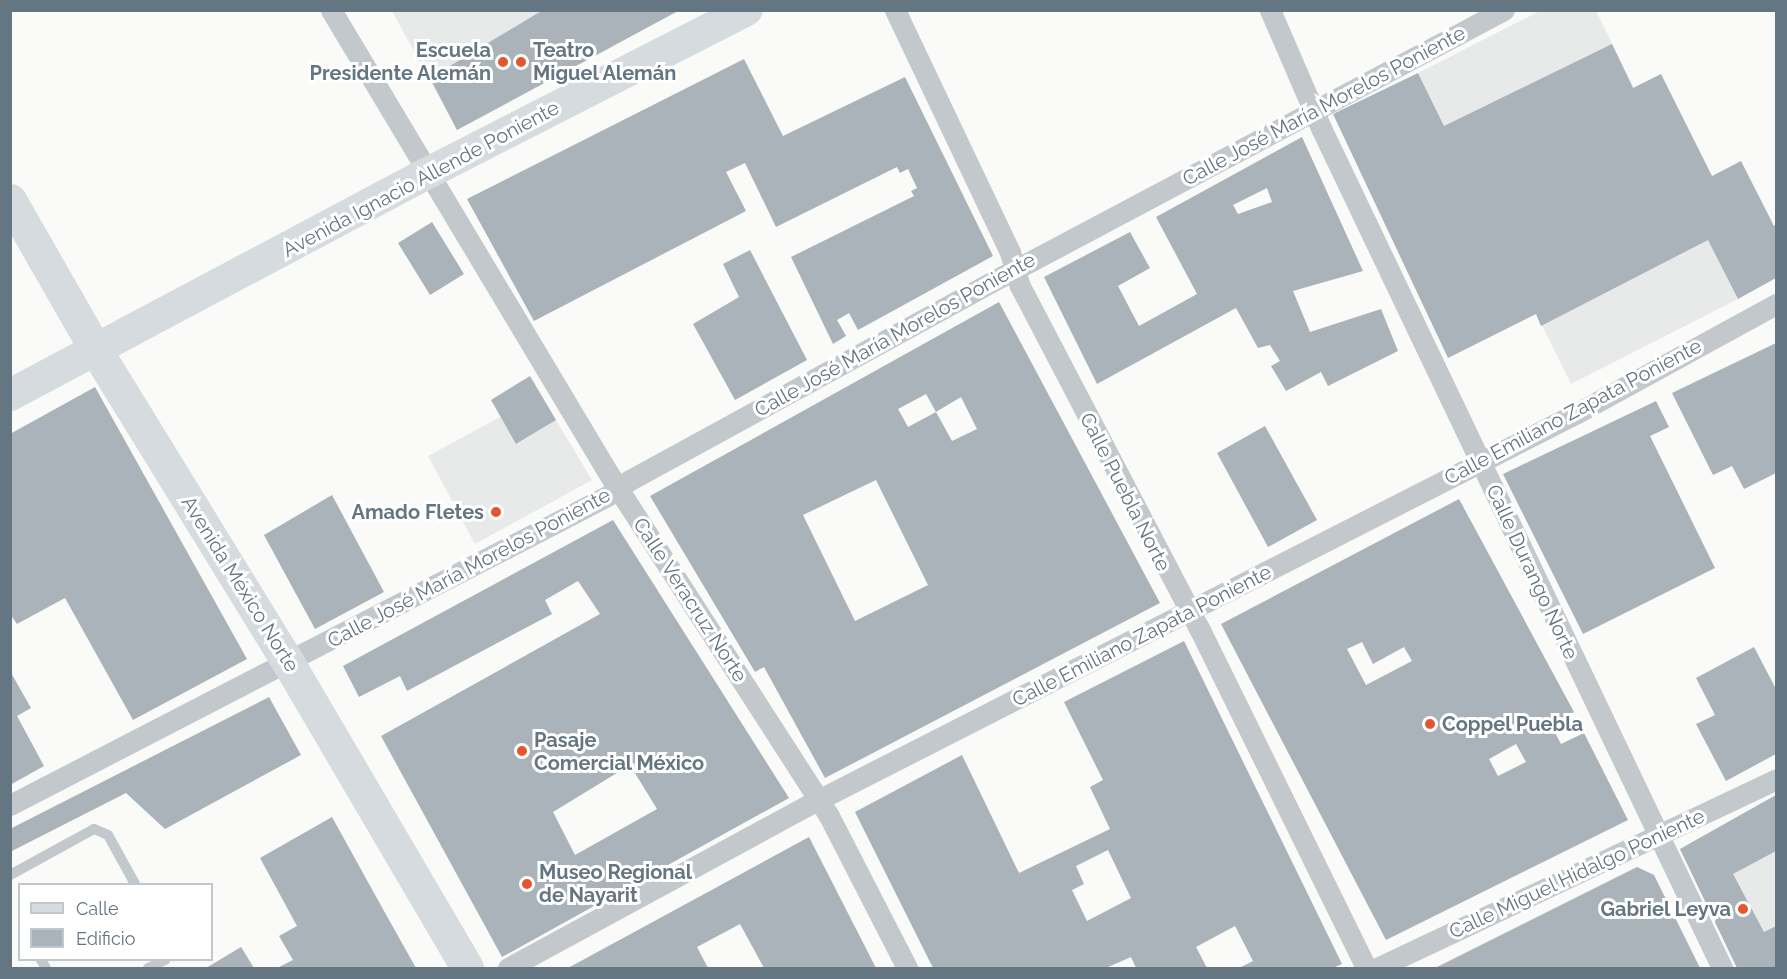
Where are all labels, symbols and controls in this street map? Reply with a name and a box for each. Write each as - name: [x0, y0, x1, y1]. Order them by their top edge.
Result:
- street label: Calle José María Morelos Poniente: [1178, 21, 1470, 191]
- place label: Escuela Presidente Alemán: [309, 39, 491, 86]
- place label: Teatro Miguel Alemán: [533, 39, 677, 86]
- marker: Escuela Presidente Alemán: [496, 55, 510, 69]
- marker: Teatro Miguel Alemán: [514, 55, 528, 69]
- street label: Avenida Ignacio Allende Poniente: [278, 96, 564, 262]
- street label: Calle José María Morelos Poniente: [750, 248, 1040, 422]
- street label: Calle Emiliano Zapata Poniente: [1440, 334, 1706, 490]
- street label: Calle Puebla Norte: [1075, 409, 1175, 575]
- street label: Calle Durango Norte: [1481, 481, 1583, 663]
- street label: Calle José María Morelos Poniente: [323, 483, 615, 653]
- street label: Avenida México Norte: [176, 492, 304, 676]
- place label: Amado Fletes: [352, 500, 484, 524]
- marker: Amado Fletes: [489, 505, 503, 519]
- street label: Calle Veracruz Norte: [628, 513, 752, 687]
- street label: Calle Emiliano Zapata Poniente: [1008, 560, 1276, 712]
- place label: Coppel Puebla: [1442, 712, 1584, 736]
- marker: Coppel Puebla: [1423, 717, 1437, 731]
- place label: Pasaje Comercial México: [534, 728, 705, 775]
- marker: Pasaje Comercial México: [515, 744, 529, 758]
- street label: Calle Miguel Hidalgo Poniente: [1445, 804, 1709, 944]
- place label: Museo Regional de Nayarit: [539, 861, 692, 908]
- marker: Museo Regional de Nayarit: [520, 877, 534, 891]
- legend: [18, 883, 213, 961]
- place label: Gabriel Leyva: [1600, 897, 1731, 921]
- text: Calle: [76, 898, 119, 919]
- marker: Gabriel Leyva: [1736, 902, 1750, 916]
- text: Edificio: [76, 928, 135, 949]

